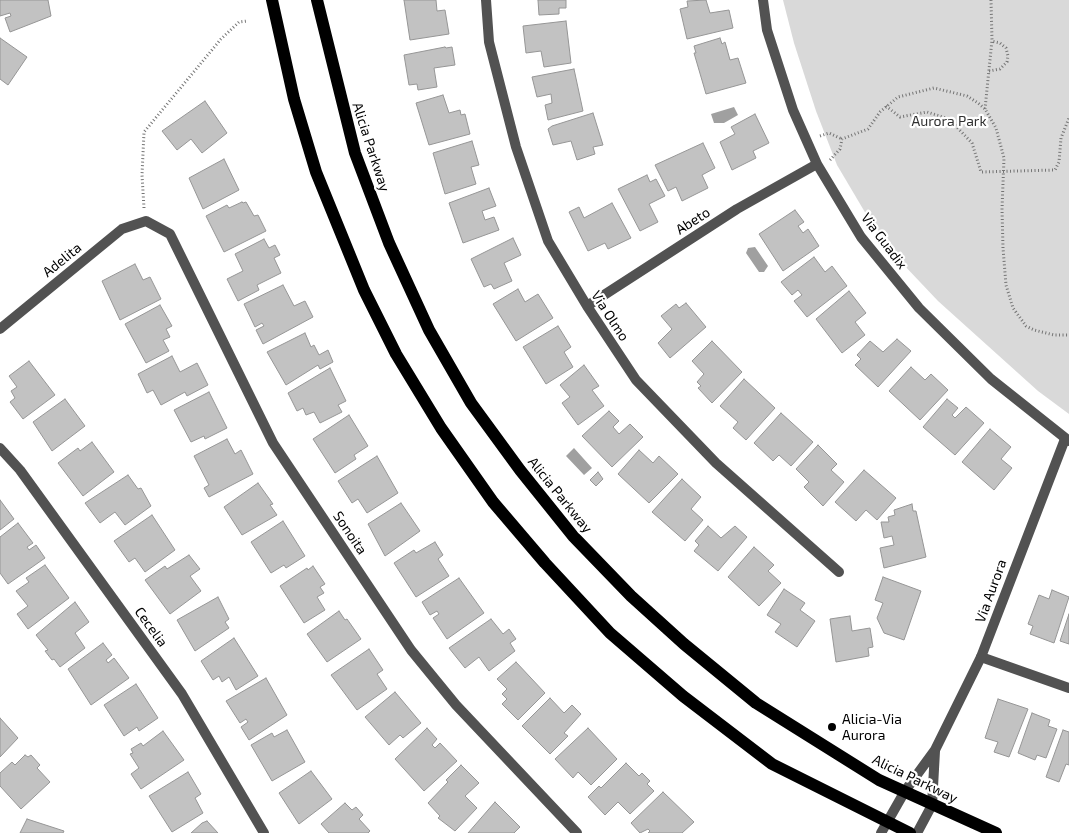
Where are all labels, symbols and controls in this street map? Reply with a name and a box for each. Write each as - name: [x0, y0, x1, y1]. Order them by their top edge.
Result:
- street label: Alicia Parkway: [349, 100, 393, 194]
- park label: Aurora Park: [911, 113, 987, 129]
- street label: Abeto: [673, 204, 713, 238]
- street label: Via Guadix: [857, 210, 911, 272]
- street label: Adelita: [39, 239, 85, 281]
- street label: Via Olmo: [588, 288, 632, 344]
- street label: Alicia Parkway: [524, 454, 596, 536]
- street label: Sonoita: [330, 508, 370, 558]
- street label: Via Aurora: [972, 557, 1010, 625]
- street label: Cecelia: [131, 604, 171, 650]
- place label: Alicia-Via Aurora: [842, 711, 902, 744]
- marker: Alicia-Via Aurora: [826, 721, 838, 733]
- street label: Alicia Parkway: [870, 751, 960, 807]

